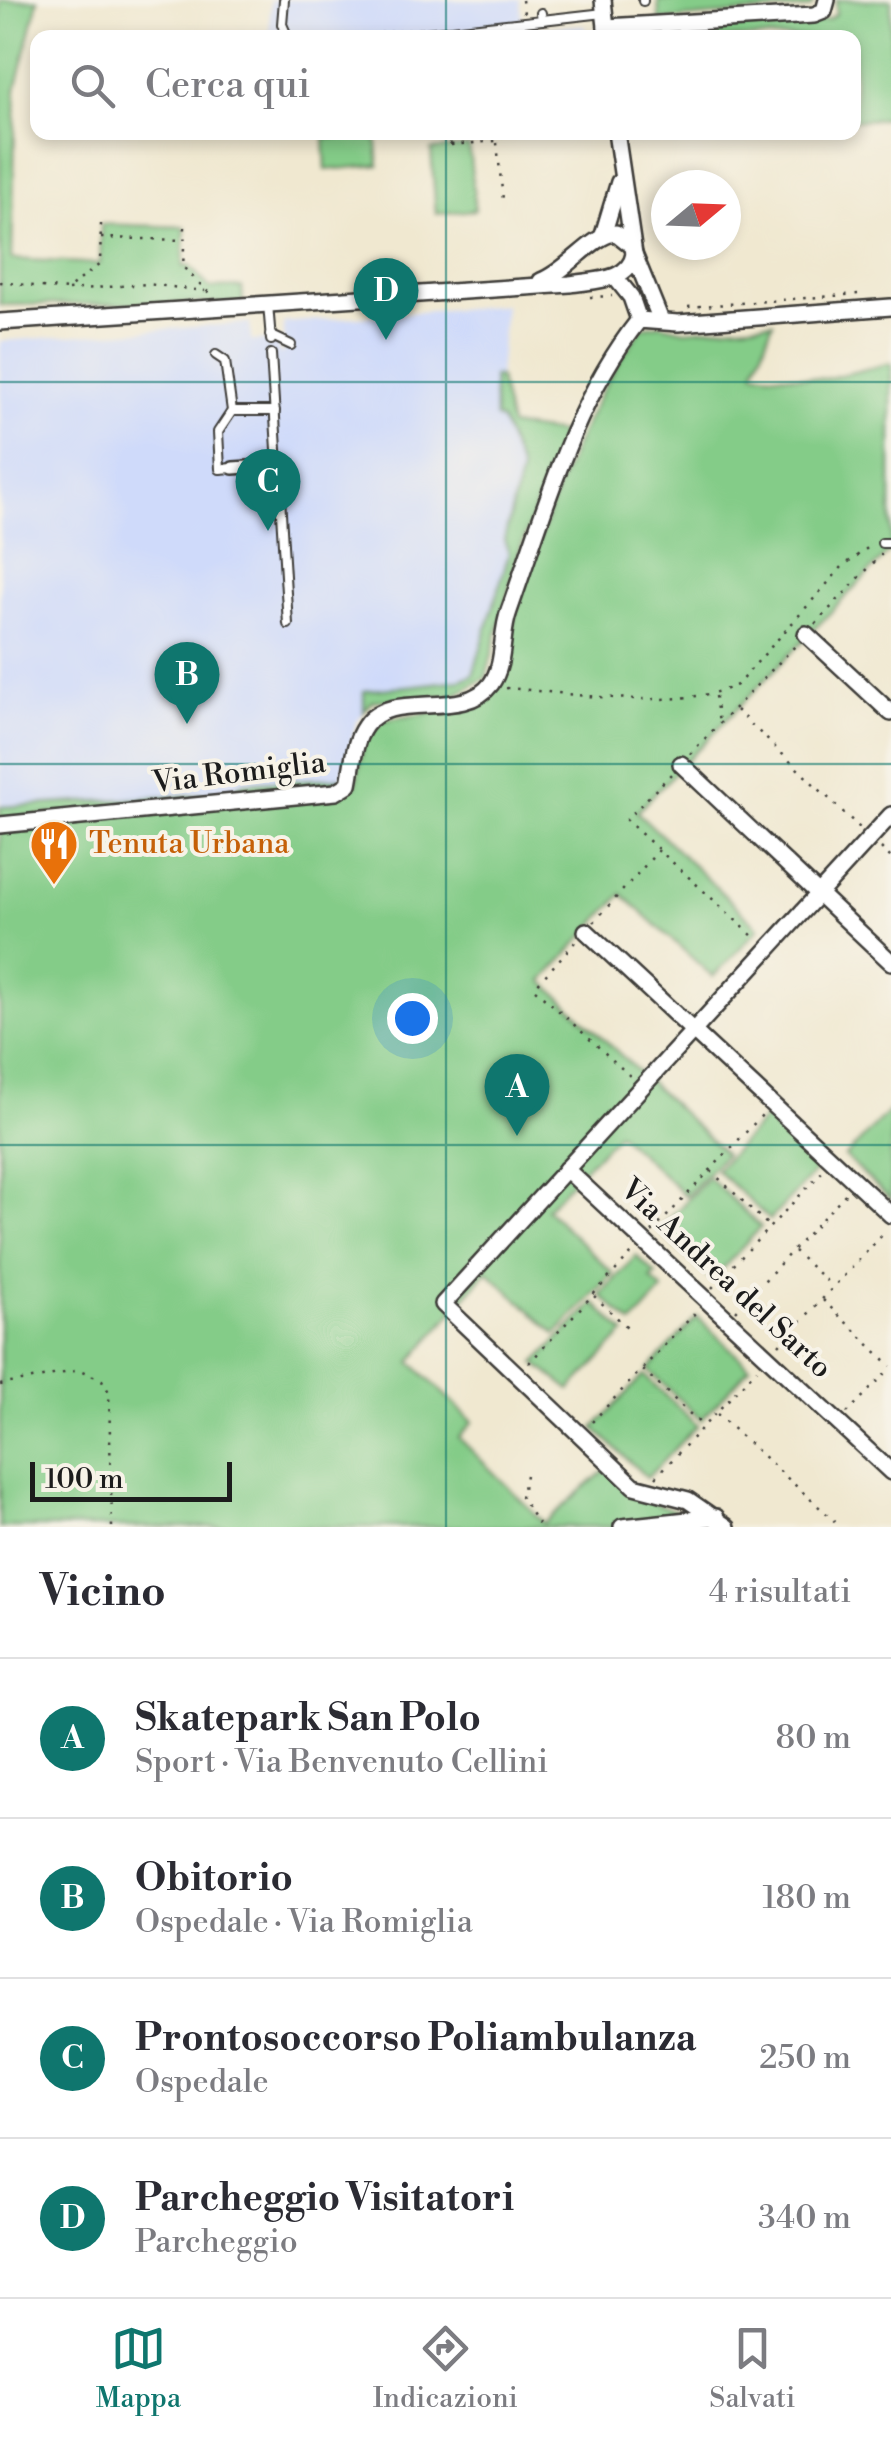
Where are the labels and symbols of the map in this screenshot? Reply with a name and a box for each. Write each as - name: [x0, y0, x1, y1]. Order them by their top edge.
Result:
- north arrow: [651, 170, 741, 260]
- pin: D: [354, 258, 418, 340]
- pin: C: [236, 448, 300, 531]
- pin: B: [154, 642, 220, 724]
- street label: Via Romiglia: [149, 743, 328, 803]
- restaurant icon: Tenuta Urbana: [28, 818, 80, 886]
- place label: Tenuta Urbana: [89, 825, 290, 863]
- your location: [387, 993, 438, 1044]
- pin: A: [484, 1054, 550, 1136]
- street label: Via Andrea del Sarto: [611, 1170, 840, 1387]
- scale bar: [30, 1457, 232, 1502]

